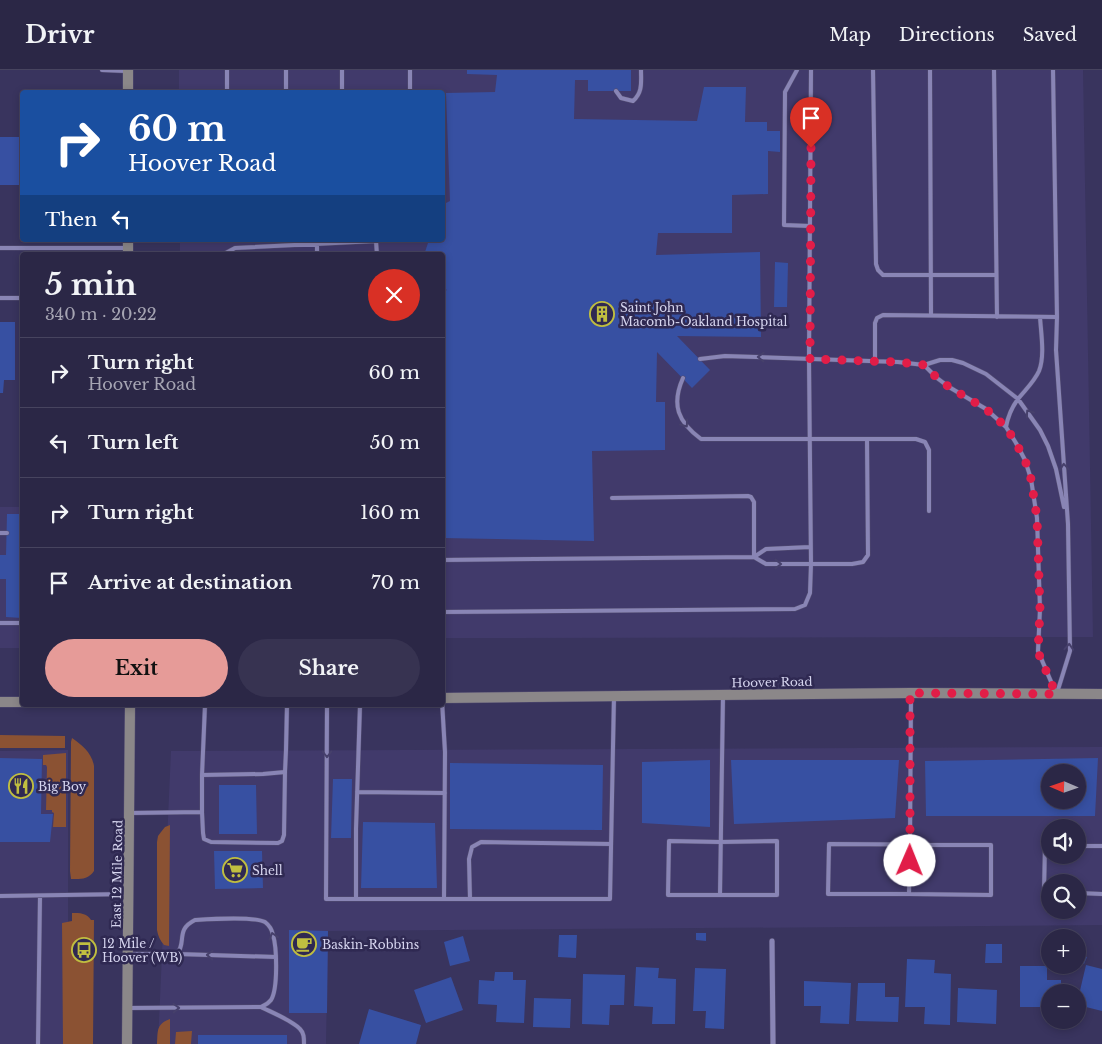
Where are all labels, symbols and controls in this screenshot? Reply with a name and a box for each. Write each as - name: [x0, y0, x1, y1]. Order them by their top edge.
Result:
- text: Drivr: [25, 20, 94, 49]
- text: Map: [829, 24, 871, 46]
- text: Directions: [899, 24, 995, 46]
- text: Saved: [1023, 24, 1077, 46]
- pin: [790, 97, 832, 148]
- icon: arrive: [797, 104, 825, 132]
- text: 60 m: [128, 107, 226, 150]
- icon: right: [45, 110, 110, 175]
- text: Hoover Road: [128, 150, 276, 177]
- icon: left: [107, 205, 135, 233]
- text: Then: [45, 208, 97, 231]
- text: 5 min: [45, 266, 137, 303]
- button: close: [368, 269, 420, 321]
- place label: Saint John Macomb-Oakland Hospital: [620, 300, 787, 329]
- building icon: Saint John Macomb-Oakland Hospital: [589, 301, 615, 327]
- text: 340 m · 20:22: [45, 304, 157, 324]
- text: Turn right: [88, 351, 194, 374]
- one-way arrow: [756, 352, 764, 363]
- icon: right: [45, 359, 73, 387]
- text: 60 m: [368, 361, 420, 384]
- text: Hoover Road: [88, 374, 196, 394]
- one-way arrow: [1026, 409, 1035, 419]
- one-way arrow: [679, 418, 688, 427]
- icon: left: [45, 429, 73, 457]
- text: Turn left: [88, 431, 179, 454]
- text: 50 m: [370, 431, 420, 454]
- one-way arrow: [1059, 463, 1070, 471]
- icon: right: [45, 499, 73, 527]
- text: Turn right: [88, 501, 194, 524]
- text: 160 m: [360, 501, 420, 524]
- one-way arrow: [774, 559, 782, 569]
- icon: arrive: [45, 569, 73, 597]
- text: Arrive at destination: [88, 571, 292, 594]
- text: 70 m: [371, 571, 420, 594]
- button: Exit: [45, 639, 228, 697]
- button: Share: [238, 639, 420, 697]
- one-way arrow: [1064, 642, 1075, 650]
- street label: Hoover Road: [731, 674, 813, 690]
- one-way arrow: [322, 750, 332, 758]
- north arrow: [1041, 764, 1086, 809]
- map controls: [1041, 764, 1086, 1029]
- restaurant icon: Big Boy: [8, 773, 34, 799]
- place label: Big Boy: [38, 779, 87, 794]
- button: sound: [1041, 819, 1086, 864]
- street label: East 12 Mile Road: [109, 820, 125, 928]
- position arrow: [883, 834, 935, 886]
- supermarket icon: Shell: [222, 857, 248, 883]
- place label: Shell: [252, 863, 283, 878]
- button: search: [1041, 874, 1086, 919]
- button: +: [1041, 929, 1086, 974]
- cafe icon: Baskin-Robbins: [291, 931, 317, 957]
- one-way arrow: [268, 933, 278, 941]
- place label: 12 Mile / Hoover (WB): [102, 936, 182, 965]
- bus stop icon: 12 Mile / Hoover (WB): [71, 937, 97, 963]
- place label: Baskin-Robbins: [322, 937, 419, 952]
- one-way arrow: [205, 950, 213, 961]
- button: −: [1041, 984, 1086, 1029]
- one-way arrow: [172, 1002, 180, 1013]

